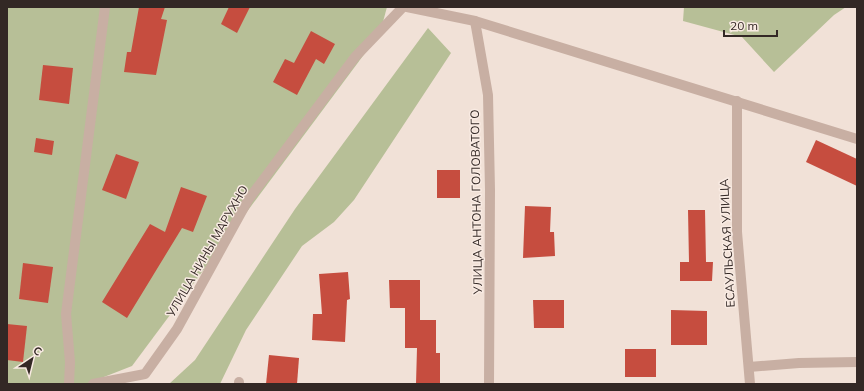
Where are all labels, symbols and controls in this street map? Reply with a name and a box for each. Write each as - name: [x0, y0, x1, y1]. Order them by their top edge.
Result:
- scale bar: [724, 12, 777, 38]
- text: 20 m: [730, 18, 758, 33]
- street label: УЛИЦА АНТОНА ГОЛОВАТОГО: [467, 110, 485, 295]
- street label: ЕСАУЛЬСКАЯ УЛИЦА: [716, 178, 738, 308]
- street label: УЛИЦА НИНЫ МАРУХНО: [163, 182, 251, 320]
- north arrow: [12, 339, 52, 379]
- text: С: [31, 343, 45, 359]

